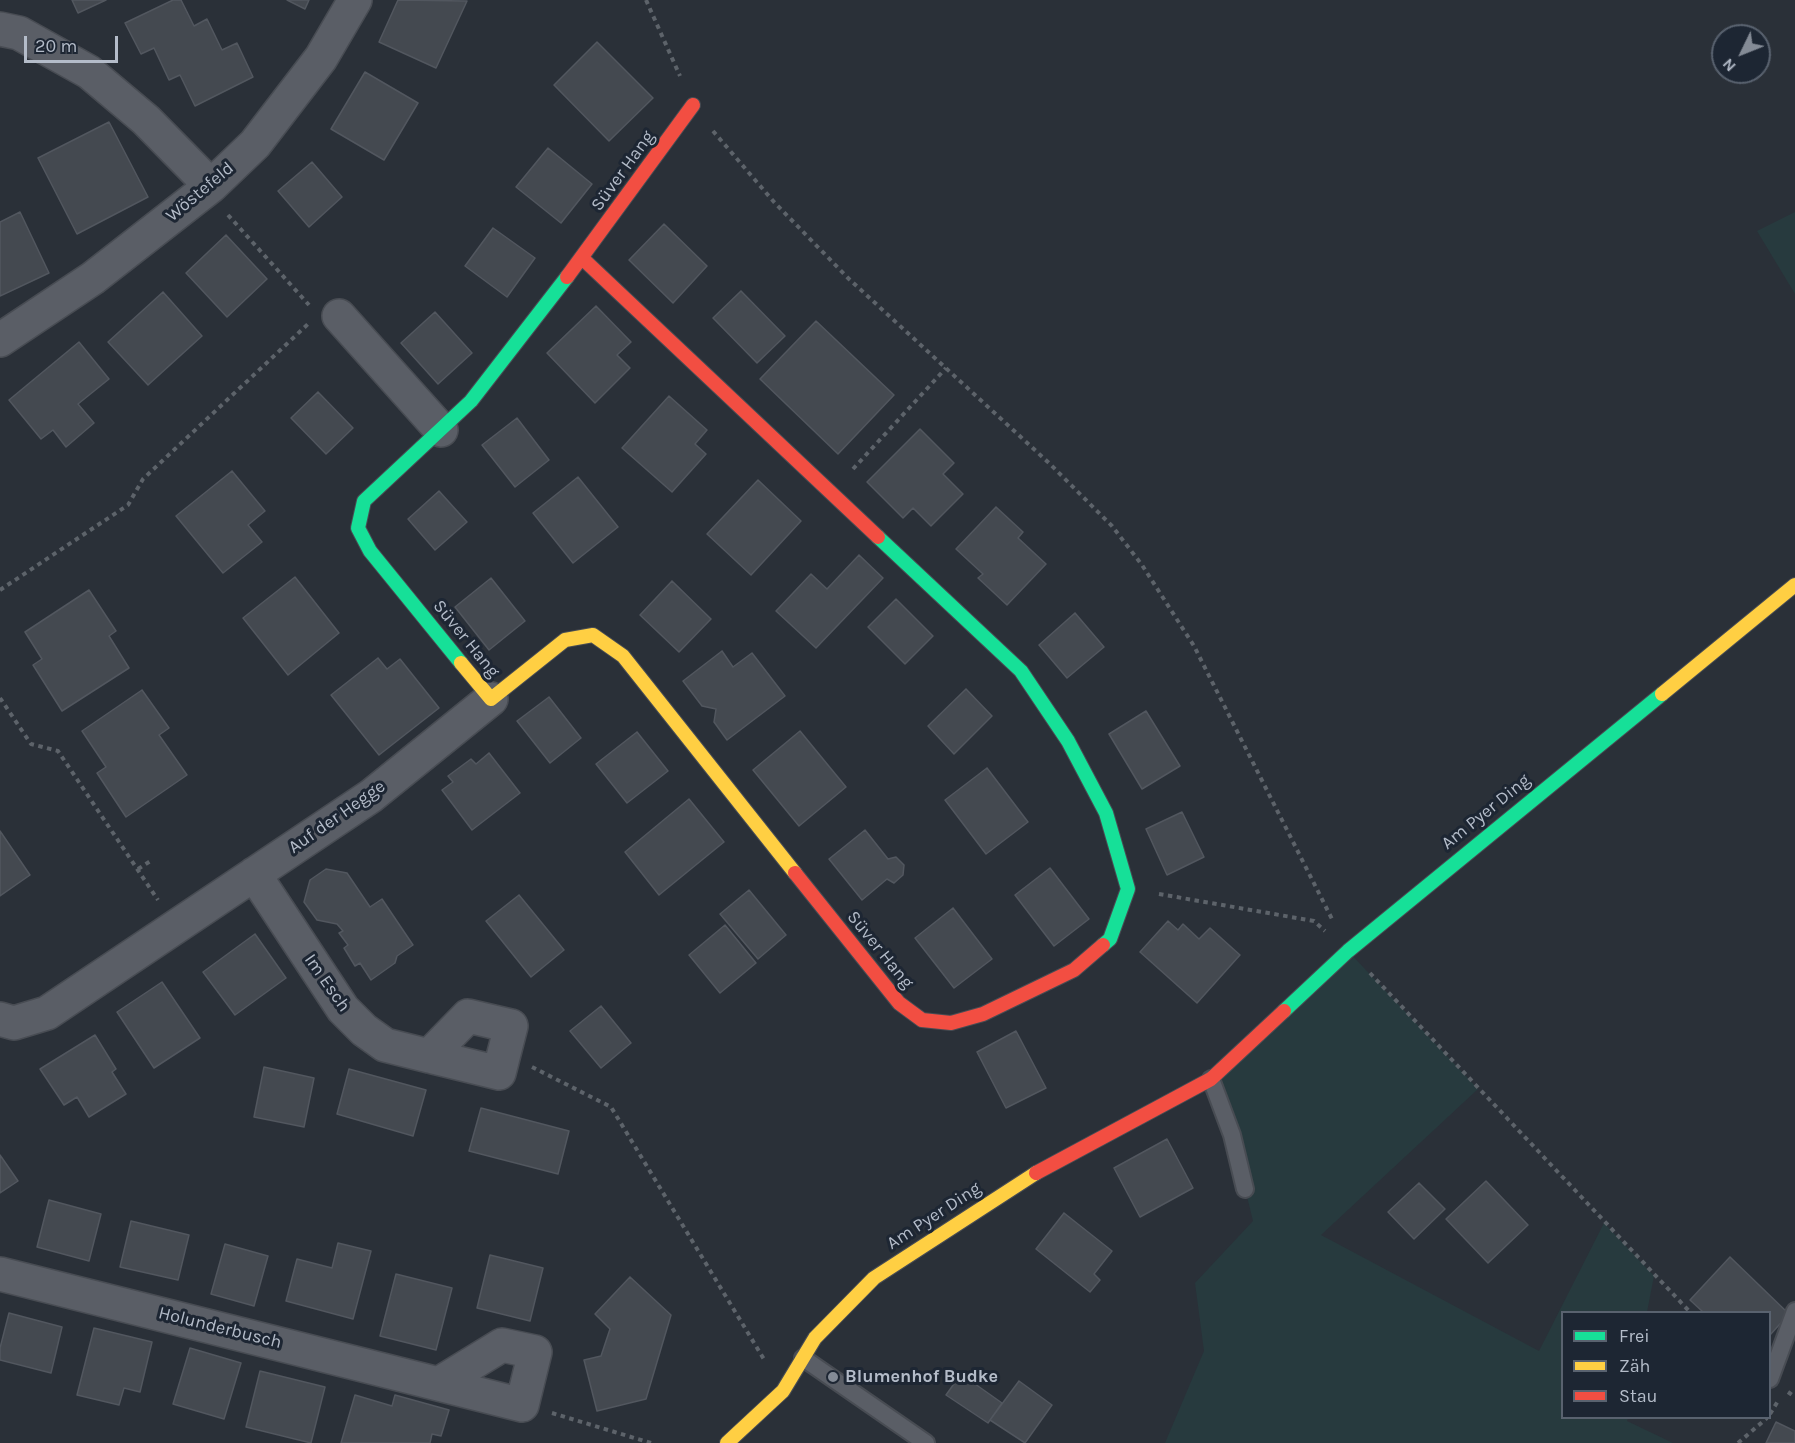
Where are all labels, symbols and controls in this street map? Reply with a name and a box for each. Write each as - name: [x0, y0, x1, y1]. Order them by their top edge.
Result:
- scale bar: [27, 24, 122, 62]
- north arrow: [1711, 24, 1771, 84]
- text: 20 m: [35, 35, 77, 57]
- text: N: [1718, 55, 1740, 76]
- street label: Süver Hang: [587, 127, 659, 215]
- street label: Wöstefeld: [162, 157, 238, 227]
- street label: Süver Hang: [428, 596, 504, 682]
- street label: Am Pyer Ding: [1437, 770, 1535, 854]
- street label: Auf der Hegge: [284, 776, 390, 858]
- street label: Süver Hang: [842, 907, 918, 993]
- street label: Im Esch: [299, 950, 355, 1016]
- street label: Am Pyer Ding: [883, 1178, 985, 1254]
- street label: Holunderbusch: [156, 1302, 284, 1354]
- legend: [1561, 1311, 1771, 1419]
- text: Frei: [1619, 1325, 1650, 1347]
- text: Zäh: [1619, 1355, 1650, 1377]
- place label: Blumenhof Budke: [845, 1366, 998, 1388]
- marker: Blumenhof Budke: [826, 1370, 840, 1384]
- text: Stau: [1619, 1385, 1657, 1407]

